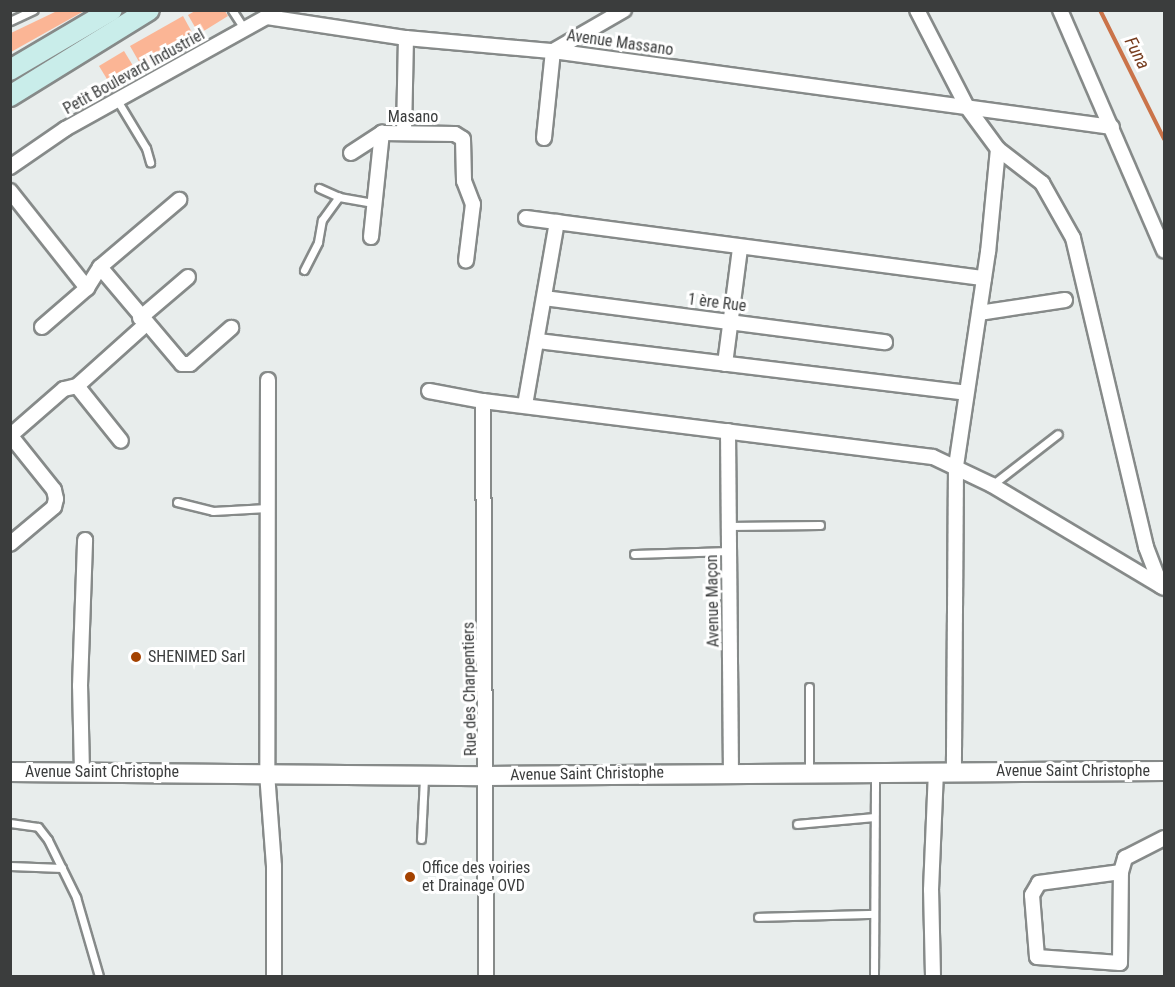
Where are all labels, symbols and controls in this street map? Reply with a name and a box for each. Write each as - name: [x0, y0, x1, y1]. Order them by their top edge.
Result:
- street label: Petit Boulevard Industriel: [60, 25, 208, 119]
- street label: Avenue Massano: [565, 26, 675, 60]
- water label: Funa: [1120, 33, 1154, 73]
- street label: Masano: [388, 107, 438, 127]
- street label: 1 ère Rue: [687, 290, 747, 316]
- street label: Avenue Maçon: [703, 555, 723, 647]
- street label: Rue des Charpentiers: [459, 622, 481, 756]
- place label: SHENIMED Sarl: [148, 647, 245, 667]
- marker: SHENIMED Sarl: [129, 650, 143, 664]
- street label: Avenue Saint Christophe: [996, 761, 1150, 781]
- street label: Avenue Saint Christophe: [25, 762, 179, 782]
- street label: Avenue Saint Christophe: [510, 763, 664, 785]
- place label: Office des voiries et Drainage OVD: [422, 858, 530, 896]
- marker: Office des voiries et Drainage OVD: [403, 870, 417, 884]

